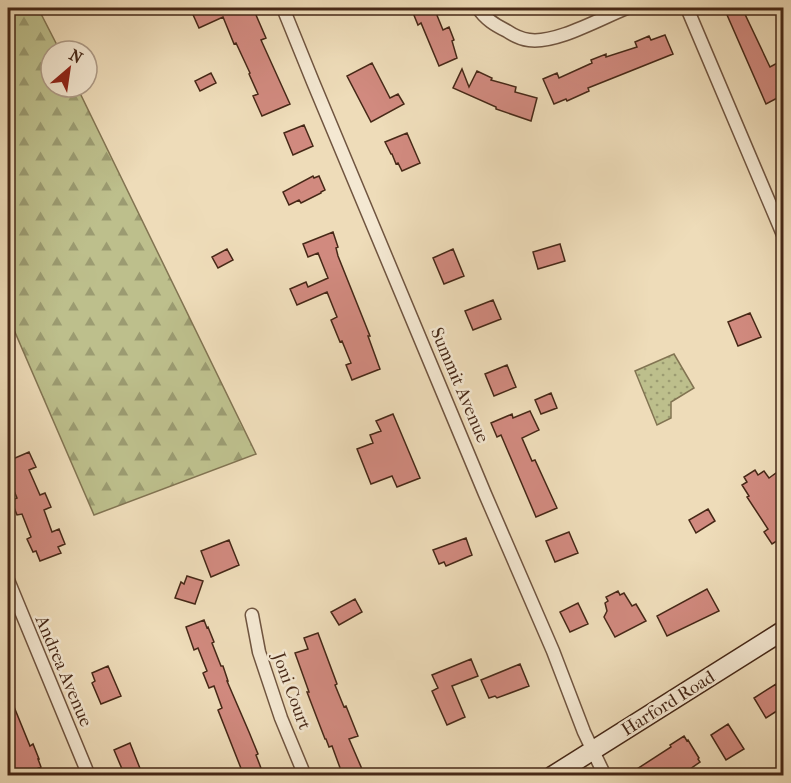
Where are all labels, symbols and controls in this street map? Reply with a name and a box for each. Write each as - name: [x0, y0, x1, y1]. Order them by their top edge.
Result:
- north arrow: [39, 39, 99, 99]
- text: N: [66, 45, 87, 68]
- street label: Summit Avenue: [426, 325, 493, 446]
- street label: Andrea Avenue: [30, 612, 96, 730]
- street label: Joni Court: [267, 648, 315, 733]
- street label: Harford Road: [618, 666, 719, 740]

